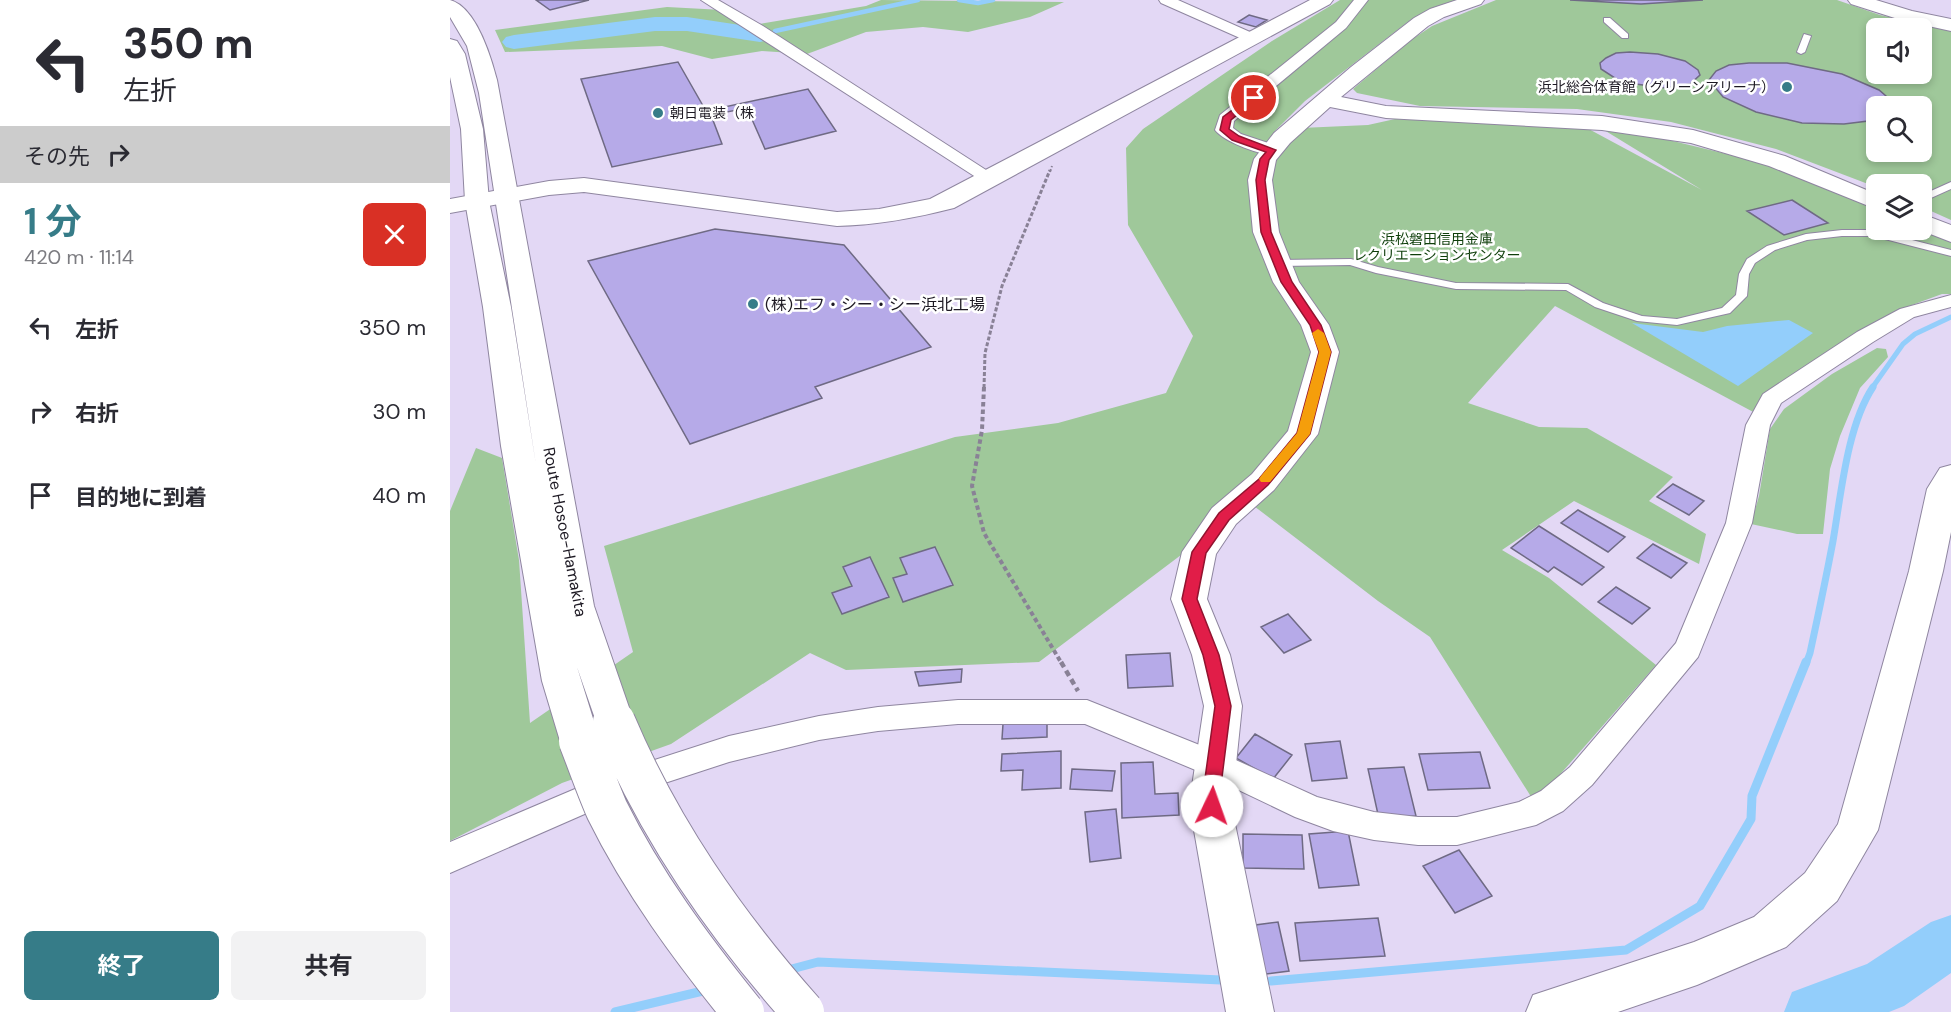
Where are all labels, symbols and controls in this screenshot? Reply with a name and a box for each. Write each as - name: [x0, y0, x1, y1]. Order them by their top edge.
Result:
- text: 350 m: [123, 16, 253, 71]
- map controls: [1866, 18, 1932, 240]
- button: sound: [1866, 18, 1932, 84]
- icon: left: [24, 24, 102, 102]
- pin: [1228, 72, 1279, 123]
- text: 左折: [123, 73, 177, 108]
- place label: 浜北総合体育館（グリーンアリーナ）: [1538, 78, 1775, 96]
- marker: 浜北総合体育館（グリーンアリーナ）: [1780, 80, 1794, 94]
- icon: arrive: [1237, 81, 1270, 114]
- button: search: [1866, 96, 1932, 162]
- place label: 朝日電装（株: [670, 104, 754, 122]
- marker: 朝日電装（株: [651, 106, 665, 120]
- icon: right: [102, 138, 135, 171]
- text: その先: [24, 142, 90, 171]
- button: layers: [1866, 174, 1932, 240]
- text: 1 分: [24, 198, 82, 245]
- button: close: [363, 203, 426, 266]
- park label: 浜松磐田信用金庫 レクリエーションセンター: [1353, 230, 1521, 264]
- text: 420 m · 11:14: [24, 244, 134, 270]
- place label: (株)エフ・シー・シー浜北工場: [765, 294, 985, 315]
- marker: (株)エフ・シー・シー浜北工場: [746, 297, 760, 311]
- icon: left: [24, 311, 57, 344]
- text: 350 m: [359, 313, 426, 342]
- text: 左折: [75, 315, 119, 344]
- icon: right: [24, 395, 57, 428]
- text: 30 m: [372, 397, 426, 426]
- text: 右折: [75, 399, 119, 428]
- street label: Route Hosoe-Hamakita: [538, 445, 592, 619]
- icon: arrive: [24, 479, 57, 512]
- text: 40 m: [372, 481, 426, 510]
- text: 目的地に到着: [75, 483, 207, 512]
- position arrow: [1180, 774, 1244, 838]
- button: 終了: [24, 931, 219, 1000]
- button: 共有: [231, 931, 426, 1000]

